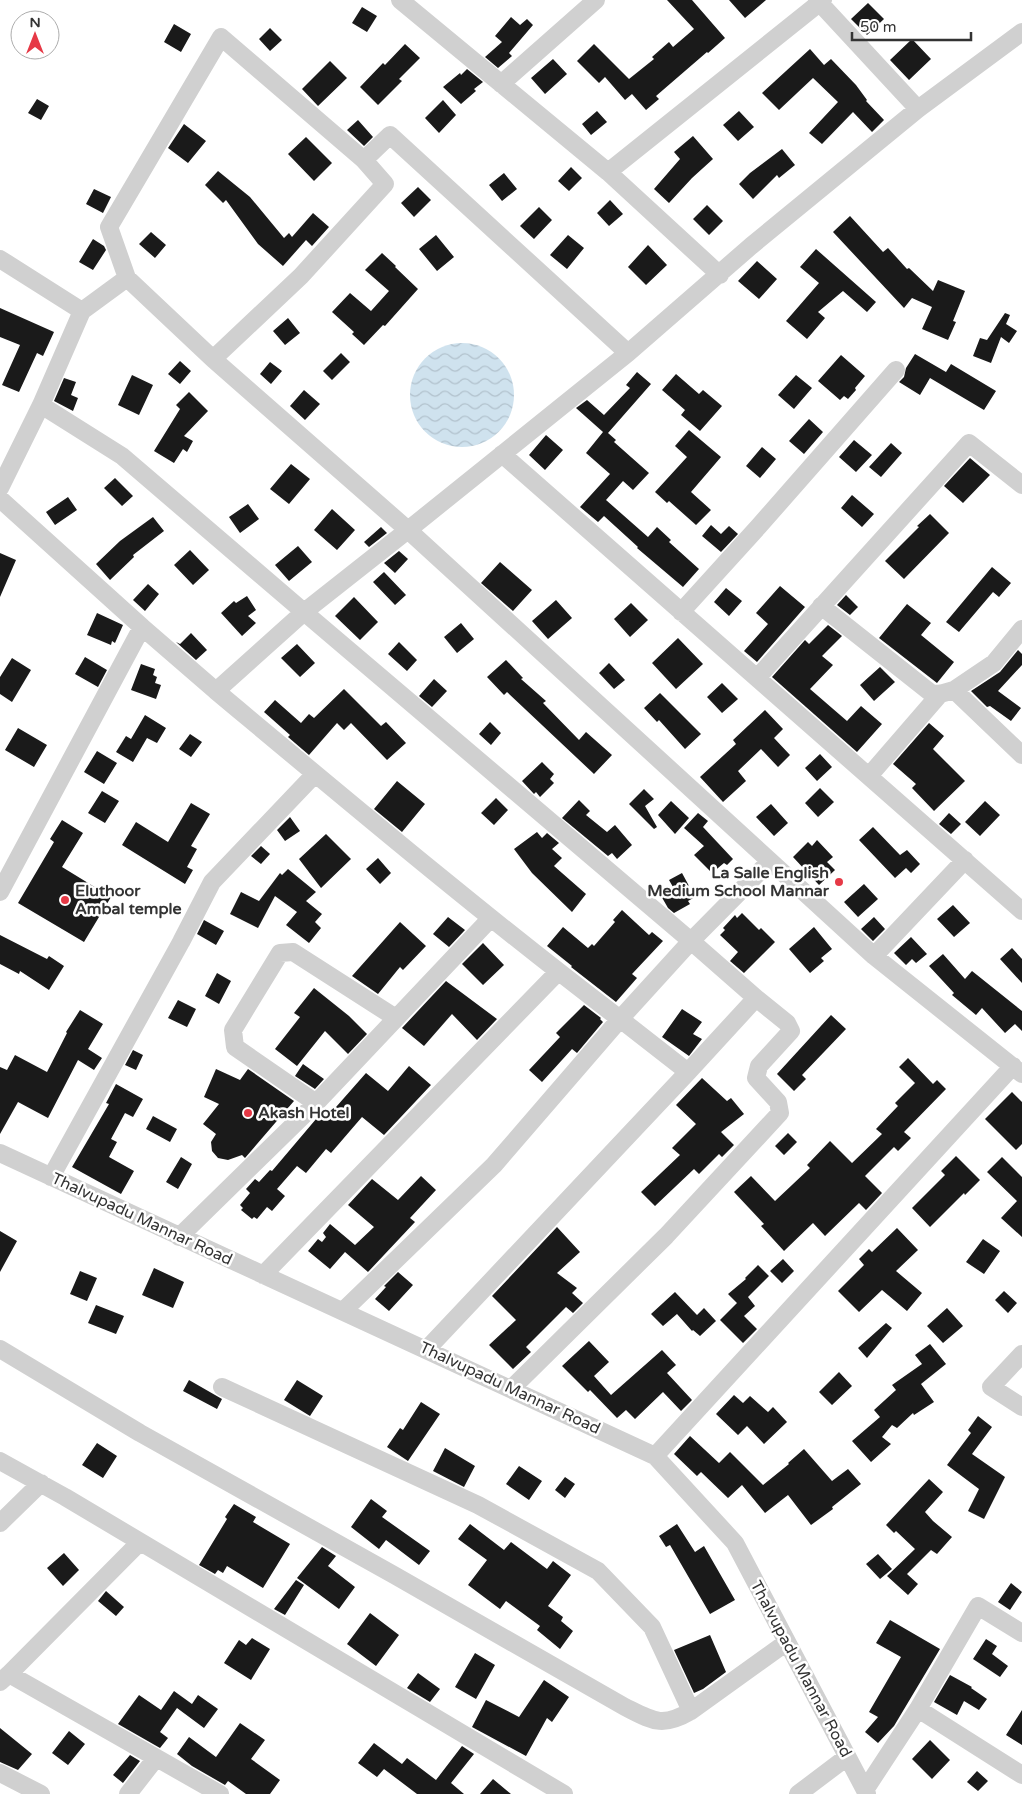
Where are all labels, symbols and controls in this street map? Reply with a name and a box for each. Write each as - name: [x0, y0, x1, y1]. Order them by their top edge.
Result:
- north arrow: [10, 10, 60, 60]
- scale bar: [852, 10, 971, 42]
- text: N: [29, 14, 41, 31]
- text: 50 m: [860, 18, 897, 36]
- place label: La Salle English Medium School Mannar: [647, 863, 830, 901]
- marker: La Salle English Medium School Mannar: [833, 876, 845, 888]
- place label: Eluthoor Ambal temple: [75, 881, 182, 919]
- marker: Eluthoor Ambal temple: [59, 894, 71, 906]
- place label: Akash Hotel: [258, 1103, 350, 1123]
- marker: Akash Hotel: [242, 1107, 254, 1119]
- street label: Thalvupadu Mannar Road: [48, 1168, 236, 1270]
- street label: Thalvupadu Mannar Road: [416, 1337, 604, 1439]
- street label: Thalvupadu Mannar Road: [746, 1577, 856, 1761]

